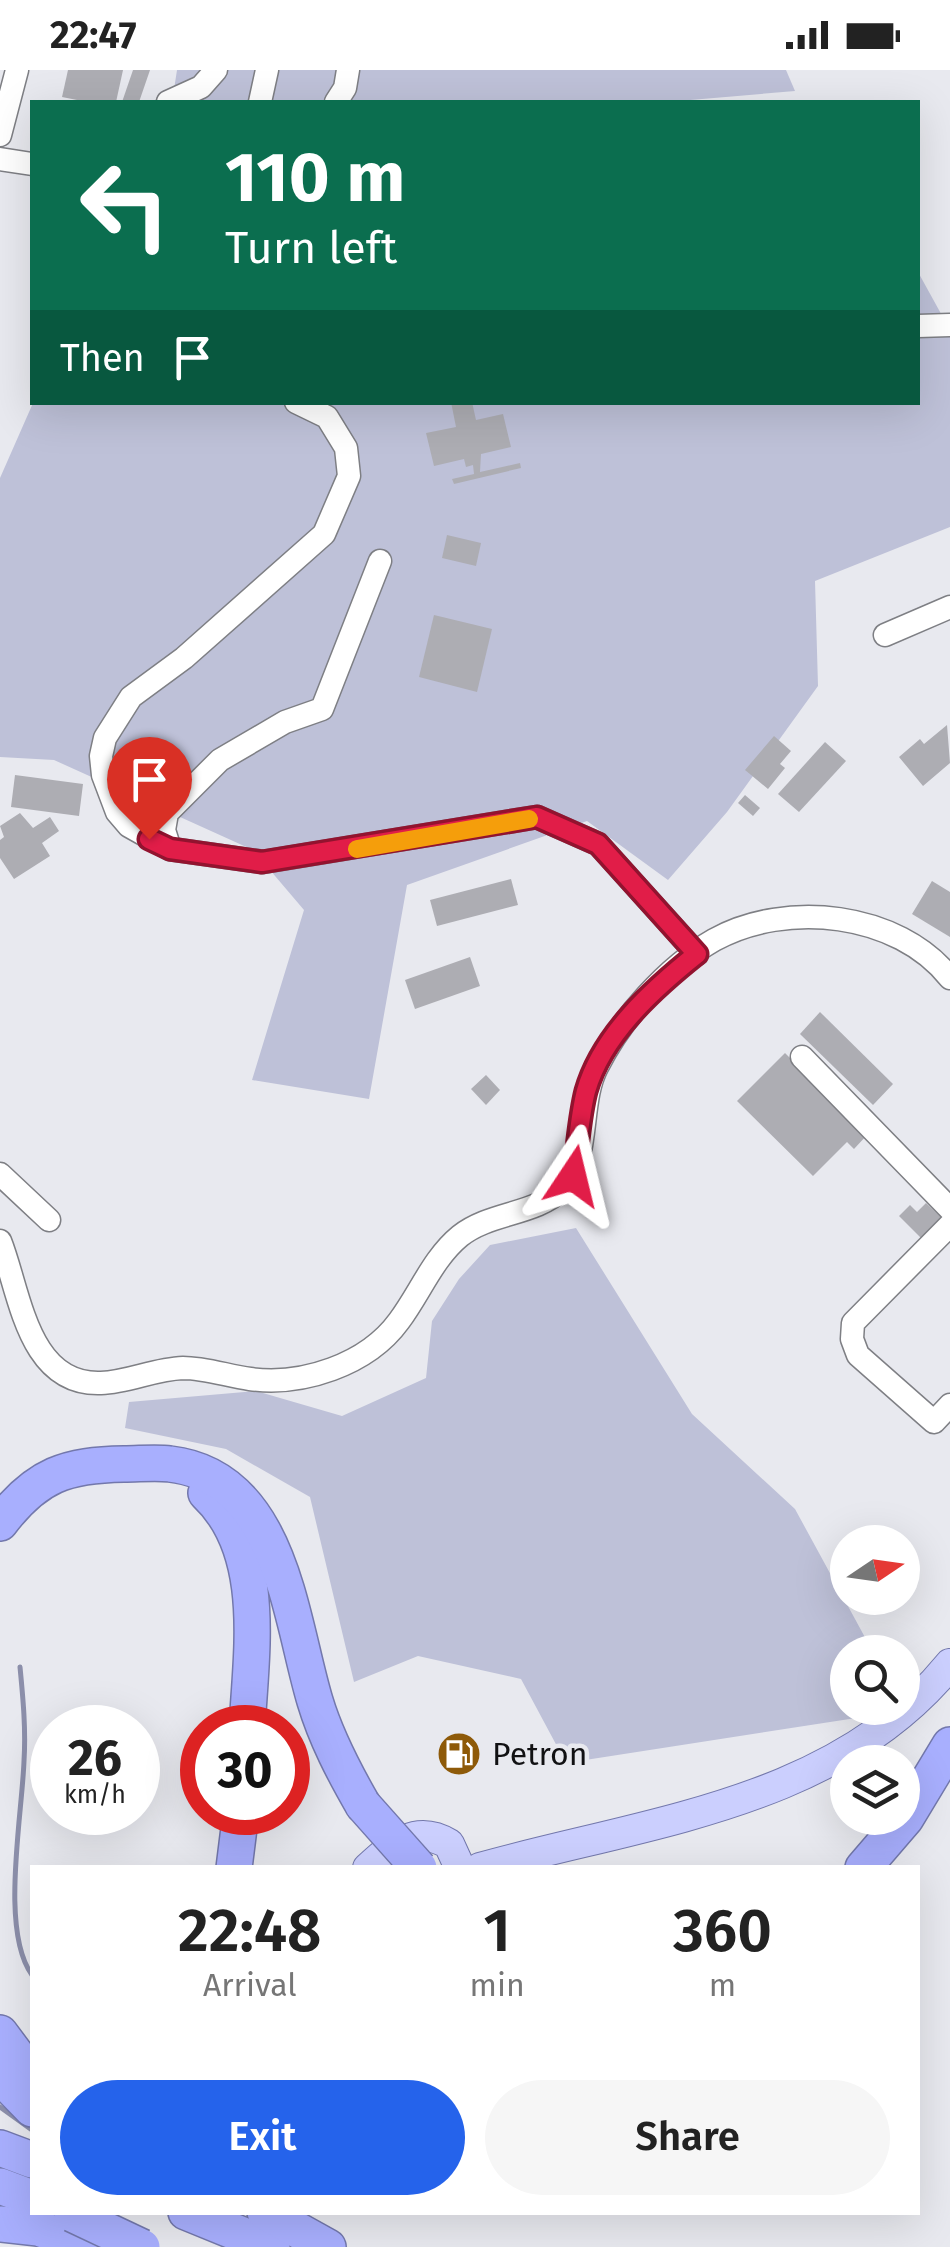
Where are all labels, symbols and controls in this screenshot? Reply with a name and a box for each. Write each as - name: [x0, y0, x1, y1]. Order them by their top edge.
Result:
- text: 22:47: [50, 12, 136, 58]
- text: 110 m: [225, 136, 405, 220]
- icon: left: [60, 140, 190, 270]
- text: Turn left: [225, 221, 397, 275]
- icon: arrive: [165, 330, 220, 385]
- text: Then: [60, 335, 145, 381]
- pin: [107, 737, 192, 840]
- icon: arrive: [122, 752, 177, 807]
- position arrow: [521, 1124, 625, 1228]
- north arrow: [830, 1525, 920, 1615]
- map controls: [830, 1525, 920, 1835]
- button: search: [830, 1635, 920, 1725]
- speed limit sign: 30: [180, 1705, 310, 1835]
- text: 26: [68, 1728, 122, 1788]
- fuel station icon: Petron: [436, 1731, 482, 1777]
- place label: Petron: [492, 1735, 587, 1773]
- button: layers: [830, 1745, 920, 1835]
- text: km/h: [64, 1780, 126, 1810]
- text: 22:48: [178, 1895, 322, 1967]
- text: 1: [484, 1895, 511, 1967]
- text: 360: [673, 1895, 772, 1967]
- text: Arrival: [203, 1966, 297, 2004]
- text: min: [470, 1966, 525, 2004]
- text: m: [709, 1966, 736, 2004]
- button: Exit: [60, 2080, 465, 2195]
- button: Share: [485, 2080, 890, 2195]

